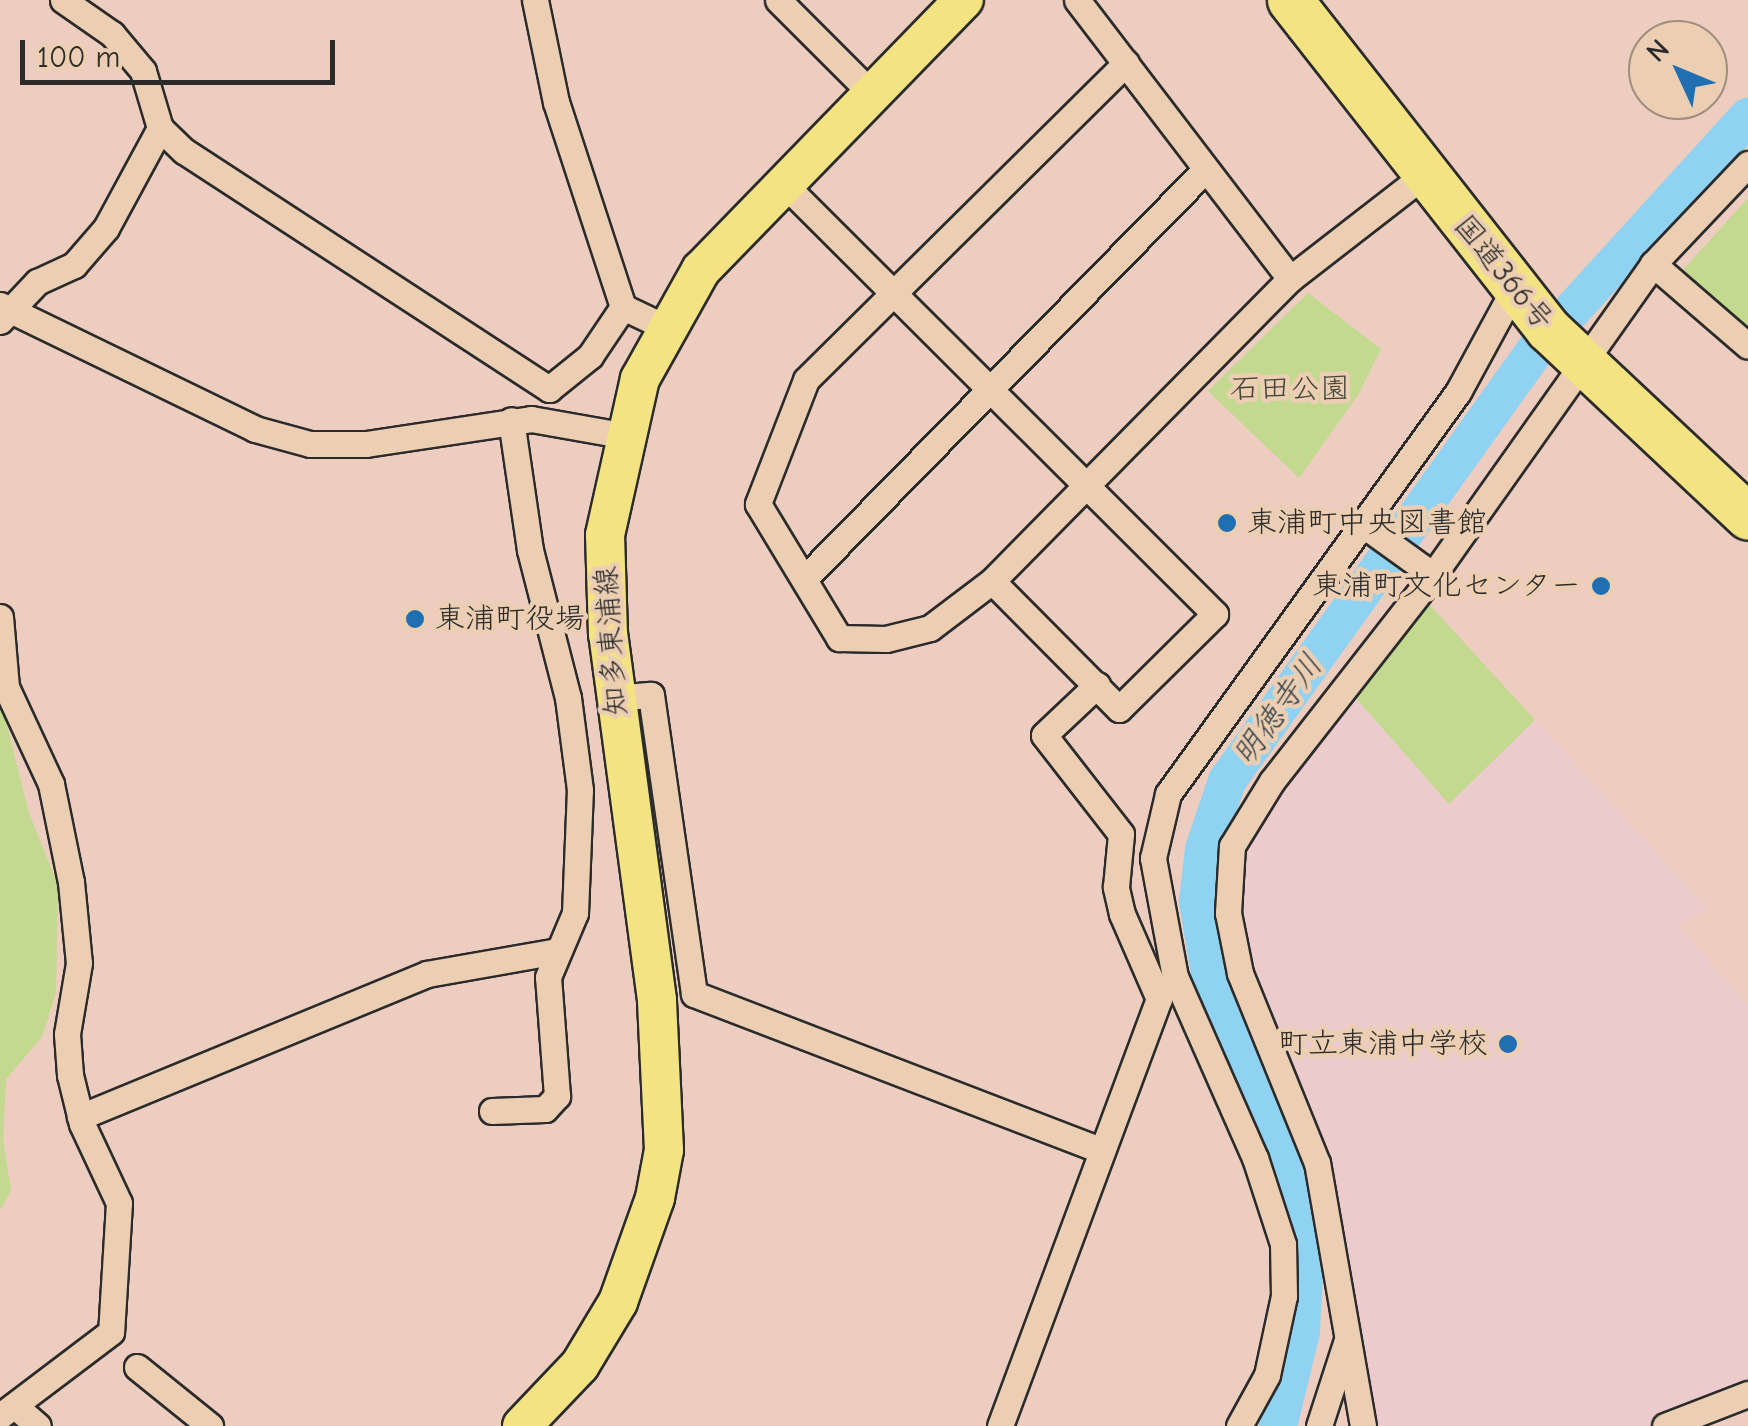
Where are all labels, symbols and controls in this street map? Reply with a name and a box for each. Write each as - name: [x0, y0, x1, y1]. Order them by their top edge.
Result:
- scale bar: [25, 20, 340, 82]
- north arrow: [1628, 20, 1728, 120]
- text: N: [1640, 33, 1676, 68]
- text: 100 m: [37, 40, 120, 75]
- street label: 国道366号: [1446, 208, 1560, 338]
- park label: 石田公園: [1230, 371, 1350, 407]
- place label: 東浦町中央図書館: [1247, 505, 1487, 541]
- marker: 東浦町中央図書館: [1216, 512, 1238, 534]
- street label: 知多東浦線: [589, 565, 635, 717]
- place label: 東浦町文化センター: [1311, 568, 1581, 604]
- marker: 東浦町文化センター: [1590, 575, 1612, 597]
- place label: 東浦町役場: [435, 601, 585, 637]
- marker: 東浦町役場: [404, 608, 426, 630]
- water label: 明徳寺川: [1225, 647, 1331, 773]
- place label: 町立東浦中学校: [1278, 1026, 1488, 1062]
- marker: 町立東浦中学校: [1497, 1033, 1519, 1055]

